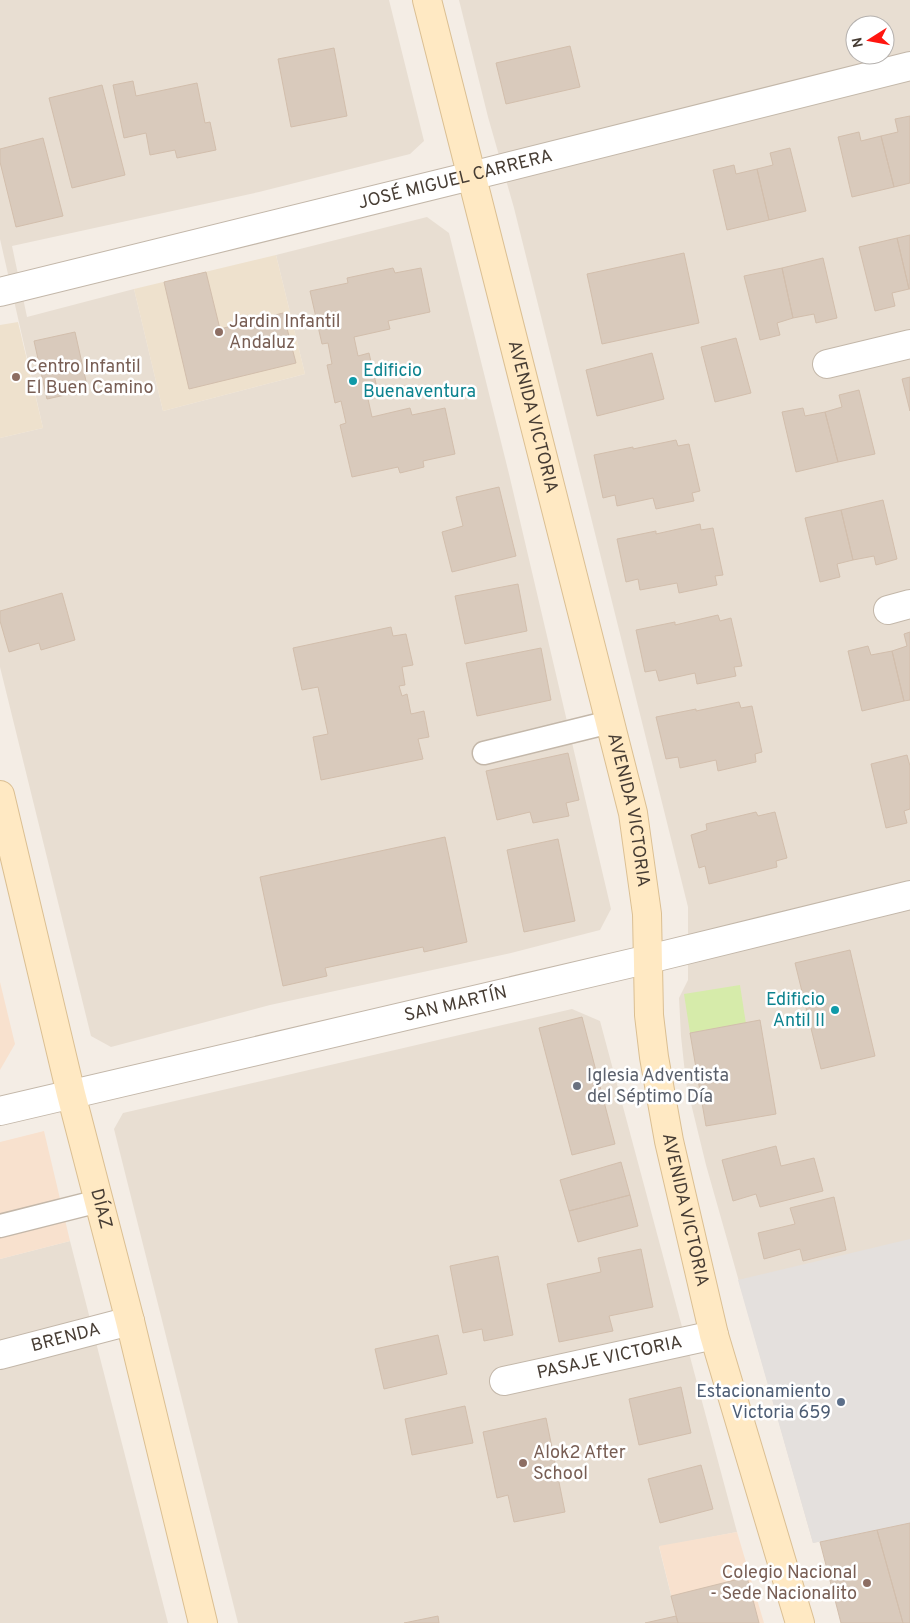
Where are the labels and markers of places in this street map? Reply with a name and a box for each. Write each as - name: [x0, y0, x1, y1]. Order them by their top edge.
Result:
- place label: Jardin Infantil Andaluz: [229, 311, 341, 355]
- marker: Jardin Infantil Andaluz: [213, 326, 225, 338]
- place label: Centro Infantil El Buen Camino: [26, 356, 153, 400]
- place label: Edificio Buenaventura: [363, 360, 476, 404]
- marker: Centro Infantil El Buen Camino: [10, 371, 22, 383]
- marker: Edificio Buenaventura: [347, 375, 359, 387]
- place label: Edificio Antil II: [766, 989, 825, 1033]
- marker: Edificio Antil II: [829, 1004, 841, 1016]
- place label: Iglesia Adventista del Séptimo Día: [587, 1065, 729, 1109]
- marker: Iglesia Adventista del Séptimo Día: [571, 1080, 583, 1092]
- place label: Estacionamiento Victoria 659: [696, 1381, 831, 1425]
- marker: Estacionamiento Victoria 659: [835, 1396, 847, 1408]
- place label: Alok2 After School: [533, 1442, 626, 1486]
- marker: Alok2 After School: [517, 1457, 529, 1469]
- place label: Colegio Nacional - Sede Nacionalito: [710, 1562, 857, 1606]
- marker: Colegio Nacional - Sede Nacionalito: [861, 1577, 873, 1589]

